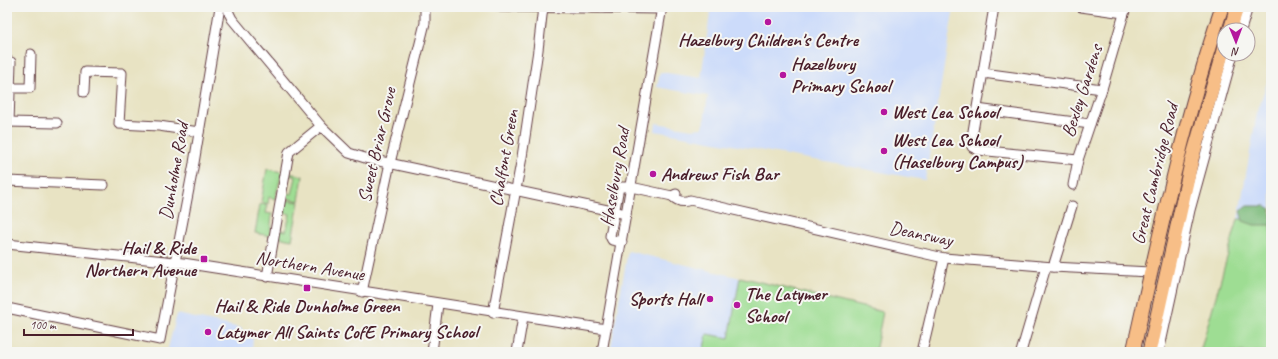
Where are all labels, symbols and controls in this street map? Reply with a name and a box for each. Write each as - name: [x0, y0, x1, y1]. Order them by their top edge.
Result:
- marker: Hazelbury Children's Centre: [763, 17, 773, 27]
- north arrow: [1216, 22, 1256, 62]
- place label: Hazelbury Children's Centre: [678, 28, 860, 52]
- street label: Bexley Gardens: [1056, 39, 1109, 140]
- text: N: [1230, 45, 1240, 59]
- place label: Hazelbury Primary School: [791, 52, 894, 98]
- marker: Hazelbury Primary School: [778, 70, 788, 80]
- street label: Sweet Briar Grove: [352, 83, 402, 205]
- street label: Great Cambridge Road: [1126, 98, 1185, 247]
- place label: West Lea School: [892, 100, 1002, 124]
- street label: Chalfont Green: [484, 107, 524, 208]
- marker: West Lea School: [879, 107, 889, 117]
- street label: Dunholme Road: [154, 117, 195, 222]
- street label: Haselbury Road: [595, 123, 636, 228]
- place label: West Lea School (Haselbury Campus): [892, 128, 1025, 174]
- marker: West Lea School (Haselbury Campus): [879, 146, 889, 156]
- place label: Andrews Fish Bar: [661, 162, 781, 186]
- marker: Andrews Fish Bar: [648, 169, 658, 179]
- street label: Deansway: [887, 216, 956, 253]
- place label: Hail & Ride Northern Avenue: [85, 236, 198, 282]
- street label: Northern Avenue: [254, 246, 368, 287]
- marker: Hail & Ride Northern Avenue: [199, 254, 209, 264]
- place label: The Latymer School: [745, 282, 829, 328]
- marker: Hail & Ride Dunholme Green: [302, 283, 312, 293]
- place label: Sports Hall: [629, 287, 706, 311]
- place label: Hail & Ride Dunholme Green: [214, 294, 401, 318]
- marker: Sports Hall: [705, 294, 715, 304]
- marker: The Latymer School: [732, 300, 742, 310]
- scale bar: [24, 311, 133, 337]
- text: 100 m: [30, 317, 57, 333]
- place label: Latymer All Saints CofE Primary School: [216, 320, 481, 344]
- marker: Latymer All Saints CofE Primary School: [203, 327, 213, 337]

